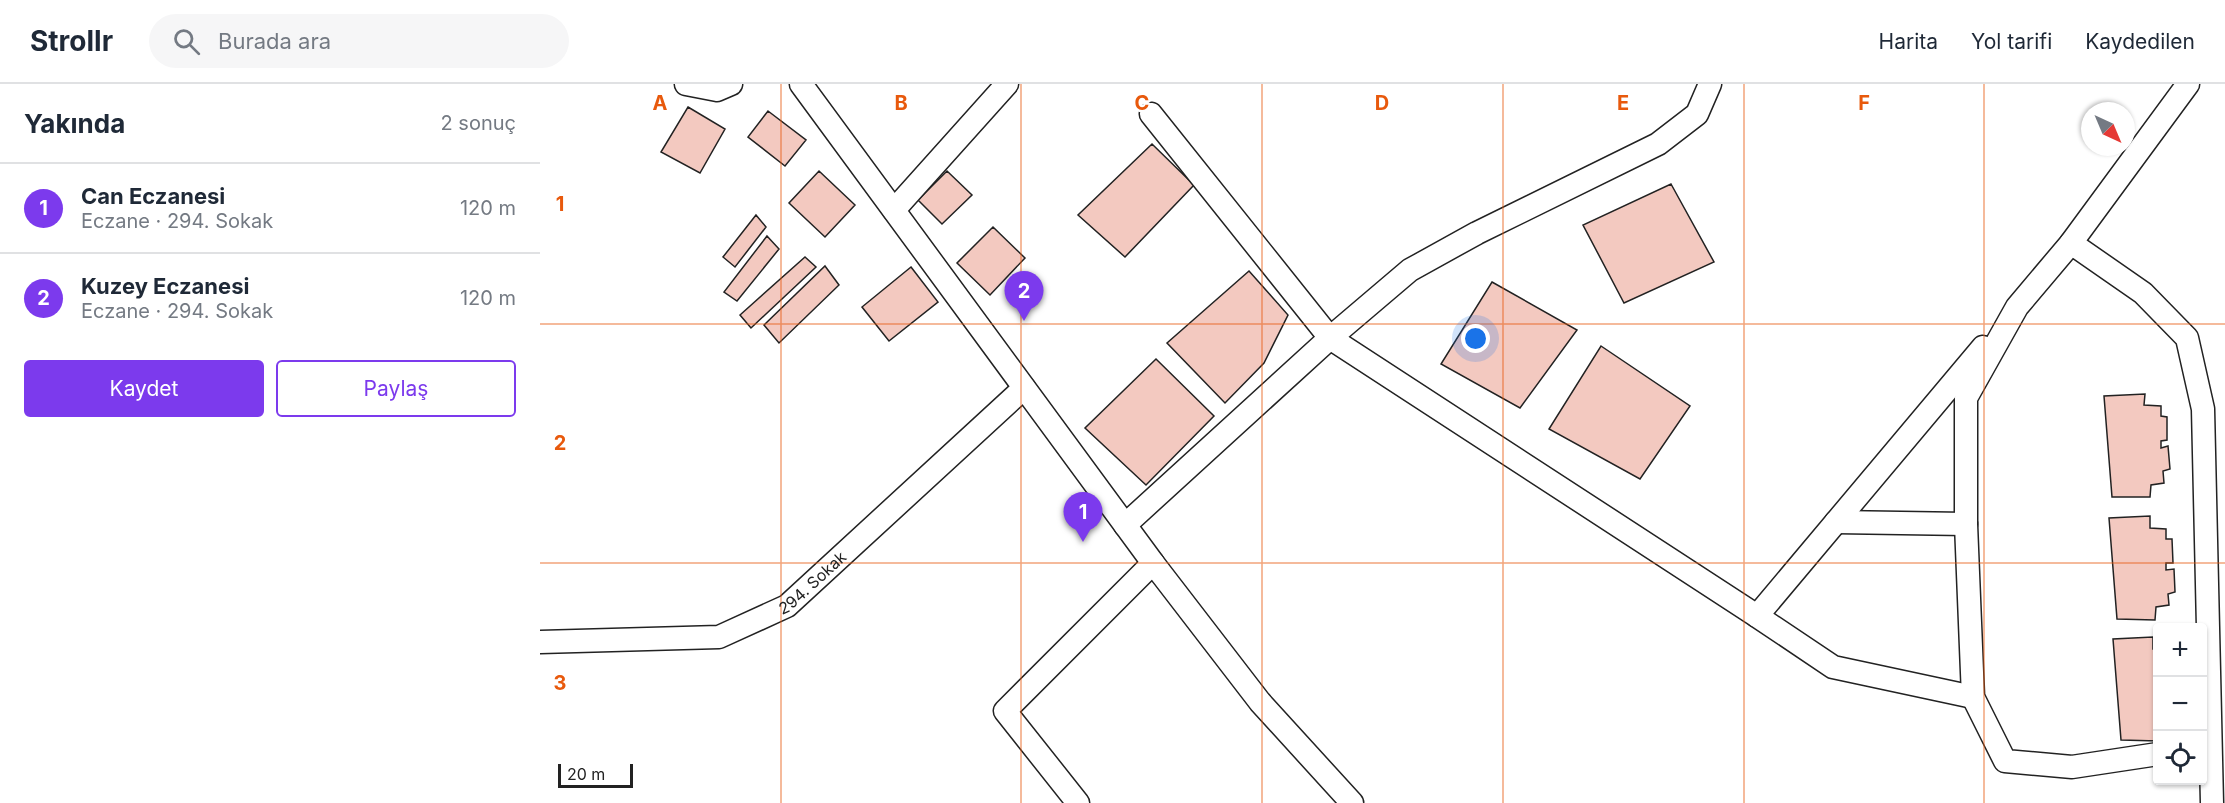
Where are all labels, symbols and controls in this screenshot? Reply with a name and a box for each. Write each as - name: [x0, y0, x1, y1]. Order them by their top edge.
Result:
- search box: [149, 14, 569, 68]
- text: Strollr: [30, 24, 113, 58]
- icon: search: [170, 25, 203, 58]
- text: Burada ara: [218, 28, 331, 54]
- text: Harita: [1879, 29, 1938, 54]
- text: Yol tarifi: [1971, 29, 2052, 54]
- text: Kaydedilen: [2085, 29, 2195, 54]
- text: A: [653, 91, 668, 115]
- text: B: [894, 91, 908, 115]
- text: C: [1135, 91, 1149, 115]
- text: D: [1375, 91, 1389, 115]
- text: E: [1617, 91, 1629, 115]
- text: F: [1858, 91, 1870, 115]
- north arrow: [2081, 102, 2135, 156]
- text: Yakında: [24, 108, 125, 139]
- text: 2 sonuç: [441, 111, 516, 135]
- text: Can Eczanesi: [81, 183, 225, 209]
- text: 1: [556, 192, 564, 216]
- text: 1: [39, 196, 48, 220]
- text: 120 m: [460, 196, 516, 220]
- text: Eczane · 294. Sokak: [81, 209, 273, 233]
- pin: 2: [1004, 272, 1044, 321]
- text: Kuzey Eczanesi: [81, 273, 249, 299]
- text: 2: [37, 286, 50, 310]
- text: 120 m: [460, 286, 516, 310]
- text: Eczane · 294. Sokak: [81, 299, 273, 323]
- your location: [1461, 324, 1490, 353]
- button: Kaydet: [24, 360, 264, 417]
- button: Paylaş: [276, 360, 516, 417]
- text: 2: [554, 431, 566, 455]
- pin: 1: [1064, 492, 1102, 542]
- street label: 294. Sokak: [775, 547, 850, 619]
- map controls: [2153, 623, 2207, 785]
- button: +: [2153, 623, 2207, 677]
- text: 3: [554, 671, 566, 695]
- button: −: [2153, 677, 2207, 731]
- button: locate: [2153, 731, 2207, 785]
- scale bar: [558, 761, 633, 788]
- text: 20 m: [567, 764, 605, 784]

